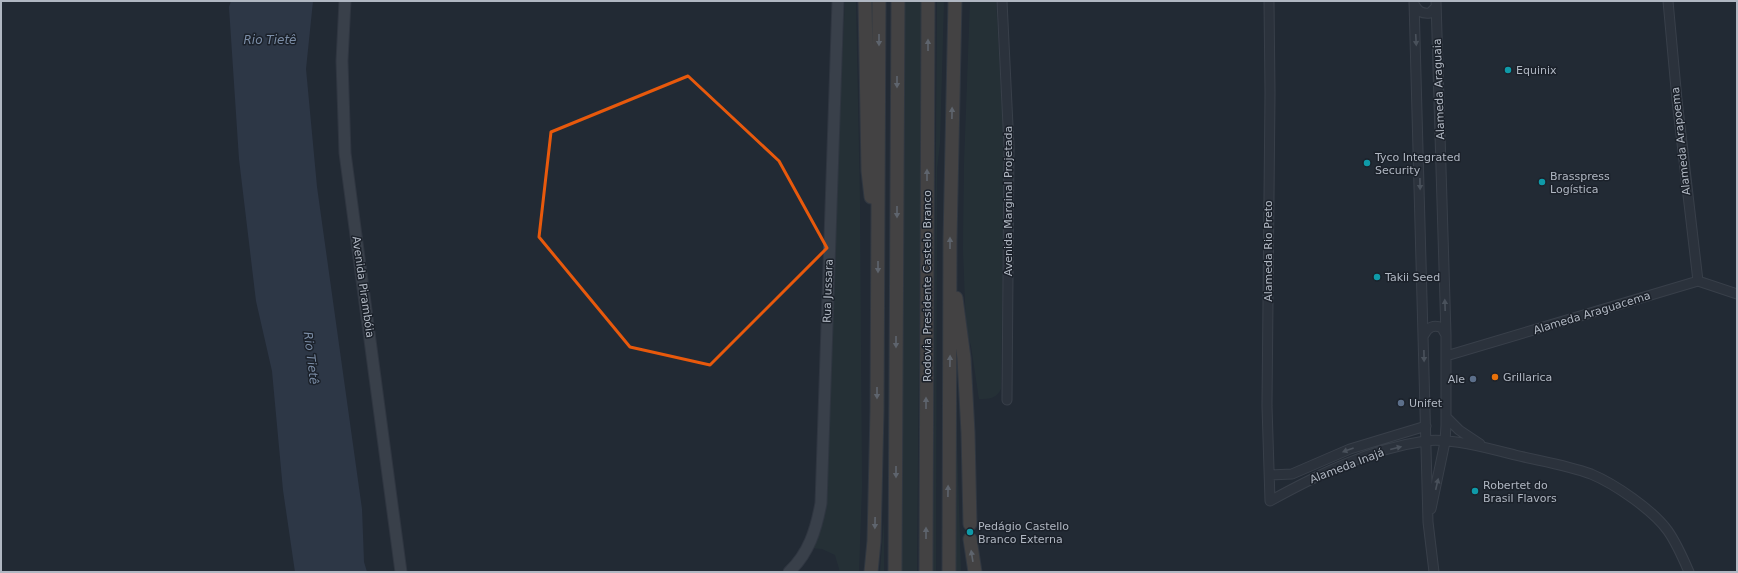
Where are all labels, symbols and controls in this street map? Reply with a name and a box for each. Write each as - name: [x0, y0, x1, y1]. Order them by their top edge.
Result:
- water label: Rio Tietê: [244, 33, 296, 47]
- one-way arrow: [876, 34, 882, 47]
- one-way arrow: [1412, 34, 1419, 46]
- one-way arrow: [925, 38, 931, 51]
- street label: Alameda Araguaia: [1431, 38, 1447, 140]
- place label: Equinix: [1516, 64, 1557, 77]
- marker: Equinix: [1503, 65, 1513, 75]
- one-way arrow: [894, 76, 900, 89]
- street label: Alameda Arapoema: [1669, 86, 1693, 196]
- one-way arrow: [949, 106, 955, 119]
- street label: Avenida Marginal Projetada: [1002, 126, 1015, 276]
- place label: Tyco Integrated Security: [1374, 151, 1460, 177]
- marker: Tyco Integrated Security: [1362, 158, 1372, 168]
- one-way arrow: [924, 168, 930, 181]
- place label: Brasspress Logística: [1550, 170, 1610, 196]
- marker: Brasspress Logística: [1537, 177, 1547, 187]
- one-way arrow: [1417, 178, 1423, 191]
- street label: Rodovia Presidente Castelo Branco: [921, 190, 934, 382]
- street label: Alameda Rio Preto: [1262, 200, 1275, 302]
- one-way arrow: [894, 206, 900, 219]
- street label: Avenida Pirambóia: [349, 235, 377, 339]
- one-way arrow: [947, 236, 953, 249]
- street label: Rua Jussara: [820, 259, 836, 323]
- one-way arrow: [875, 261, 881, 274]
- place label: Takii Seed: [1384, 271, 1440, 284]
- marker: Takii Seed: [1372, 272, 1382, 282]
- street label: Alameda Araguacema: [1532, 289, 1652, 337]
- one-way arrow: [1442, 298, 1448, 311]
- water label: Rio Tietê: [301, 331, 321, 385]
- one-way arrow: [893, 336, 899, 349]
- one-way arrow: [1421, 350, 1427, 363]
- one-way arrow: [946, 355, 953, 367]
- place label: Grillarica: [1503, 371, 1552, 384]
- marker: Grillarica: [1490, 372, 1500, 382]
- place label: Ale: [1448, 373, 1465, 386]
- marker: Ale: [1468, 374, 1478, 384]
- one-way arrow: [874, 387, 880, 400]
- one-way arrow: [923, 396, 929, 409]
- place label: Unifet: [1409, 397, 1443, 410]
- marker: Unifet: [1396, 398, 1406, 408]
- one-way arrow: [1390, 444, 1402, 450]
- street label: Alameda Inajá: [1308, 446, 1386, 486]
- one-way arrow: [1342, 447, 1354, 453]
- one-way arrow: [892, 466, 899, 478]
- one-way arrow: [1434, 478, 1440, 490]
- place label: Robertet do Brasil Flavors: [1483, 479, 1557, 505]
- one-way arrow: [945, 484, 951, 497]
- marker: Robertet do Brasil Flavors: [1470, 486, 1480, 496]
- one-way arrow: [871, 517, 878, 529]
- place label: Pedágio Castello Branco Externa: [978, 520, 1069, 546]
- one-way arrow: [923, 526, 929, 539]
- marker: Pedágio Castello Branco Externa: [965, 527, 975, 537]
- one-way arrow: [969, 550, 975, 562]

